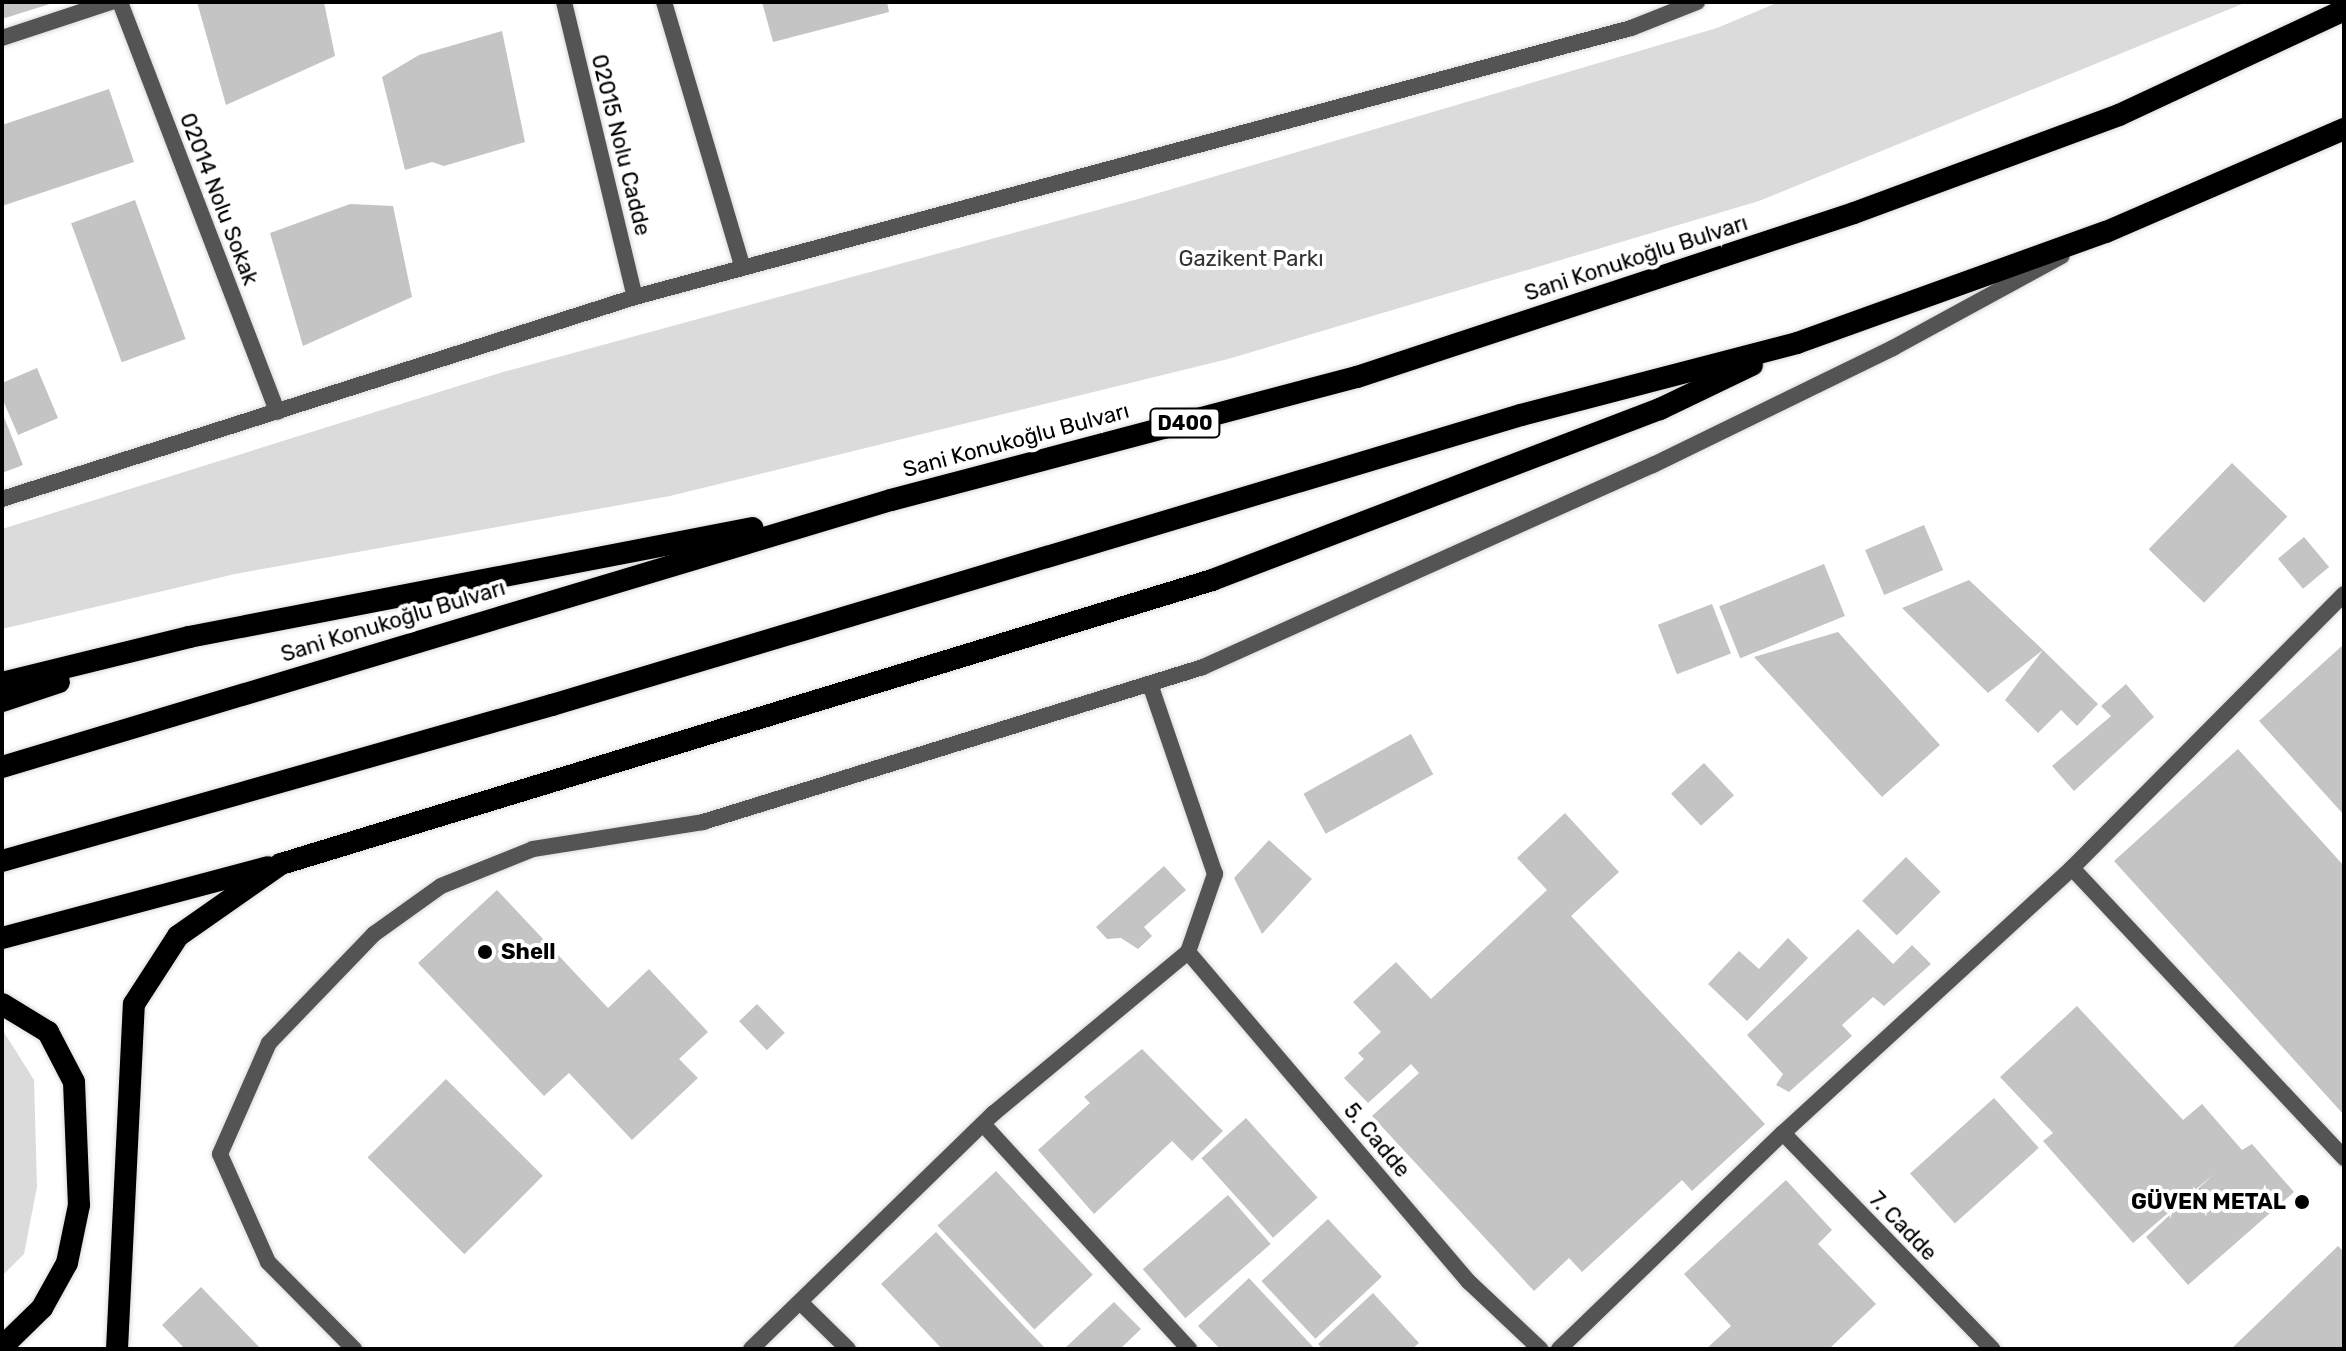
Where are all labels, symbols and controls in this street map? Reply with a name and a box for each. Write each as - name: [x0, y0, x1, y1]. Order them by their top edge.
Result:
- street label: 02015 Nolu Cadde: [586, 52, 656, 238]
- street label: 02014 Nolu Sokak: [174, 109, 264, 289]
- street label: Sani Konukoğlu Bulvarı: [1521, 209, 1751, 307]
- park label: Gazikent Parkı: [1178, 246, 1324, 272]
- street label: Sani Konukoğlu Bulvarı: [900, 397, 1132, 483]
- road number: D400: [1149, 407, 1221, 439]
- street label: Sani Konukoğlu Bulvarı: [278, 574, 508, 668]
- place label: Shell: [501, 939, 556, 965]
- marker: Shell: [476, 943, 494, 961]
- street label: 5. Cadde: [1338, 1097, 1416, 1183]
- street label: 7. Cadde: [1864, 1186, 1942, 1266]
- place label: GÜVEN METAL: [2131, 1189, 2286, 1215]
- marker: GÜVEN METAL: [2293, 1193, 2311, 1211]

